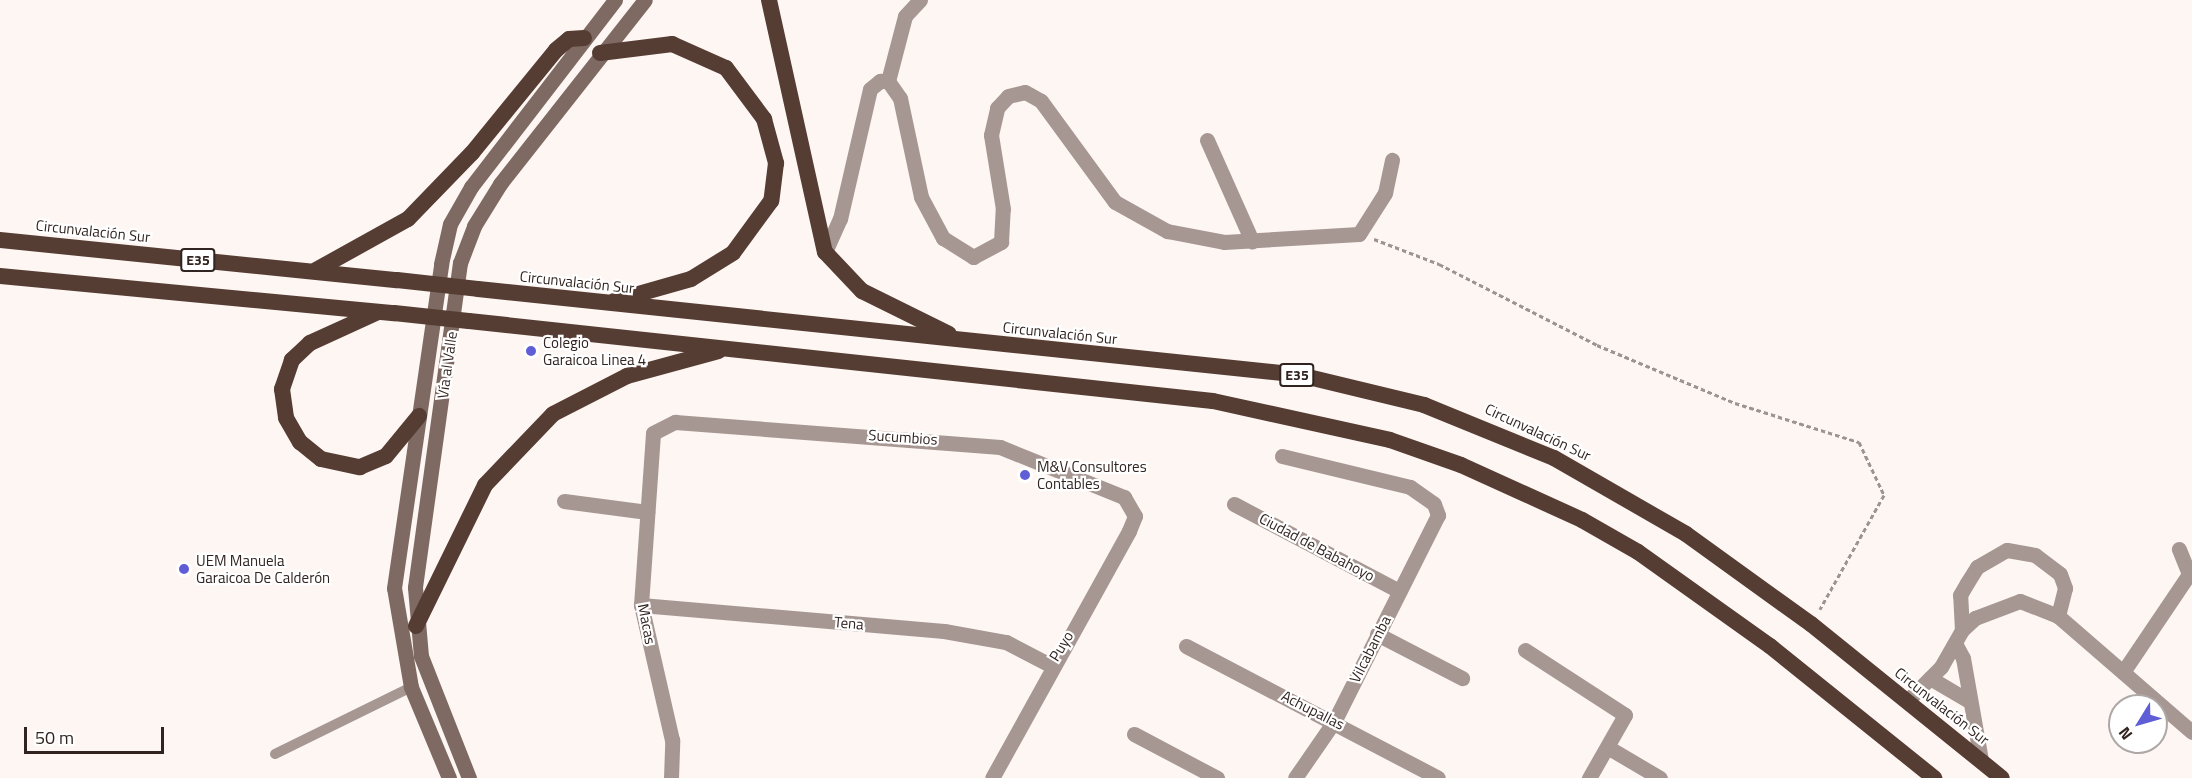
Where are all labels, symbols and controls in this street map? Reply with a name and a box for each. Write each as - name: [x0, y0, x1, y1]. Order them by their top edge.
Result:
- street label: Circunvalación Sur: [35, 216, 151, 246]
- road number: E35: [180, 249, 216, 271]
- street label: Circunvalación Sur: [519, 267, 635, 297]
- street label: Circunvalación Sur: [1002, 318, 1118, 348]
- street label: Vía al Valle: [433, 330, 461, 400]
- place label: Colegio Garaicoa Linea 4: [543, 333, 646, 368]
- marker: Colegio Garaicoa Linea 4: [524, 344, 538, 358]
- road number: E35: [1279, 364, 1315, 386]
- street label: Circunvalación Sur: [1482, 400, 1594, 464]
- street label: Sucumbios: [868, 426, 938, 448]
- place label: M&V Consultores Contables: [1037, 457, 1147, 492]
- marker: M&V Consultores Contables: [1018, 468, 1032, 482]
- street label: Ciudad de Babahoyo: [1256, 509, 1378, 585]
- place label: UEM Manuela Garaicoa De Calderón: [196, 551, 330, 586]
- marker: UEM Manuela Garaicoa De Calderón: [177, 562, 191, 576]
- street label: Macas: [634, 602, 660, 646]
- street label: Vilcabamba: [1345, 612, 1395, 686]
- street label: Tena: [833, 613, 865, 633]
- street label: Puyo: [1045, 628, 1077, 664]
- street label: Circunvalación Sur: [1891, 664, 1993, 748]
- street label: Achupallas: [1279, 686, 1347, 734]
- north arrow: [2108, 694, 2168, 754]
- scale bar: [27, 715, 166, 753]
- text: N: [2112, 722, 2138, 745]
- text: 50 m: [35, 724, 74, 751]

